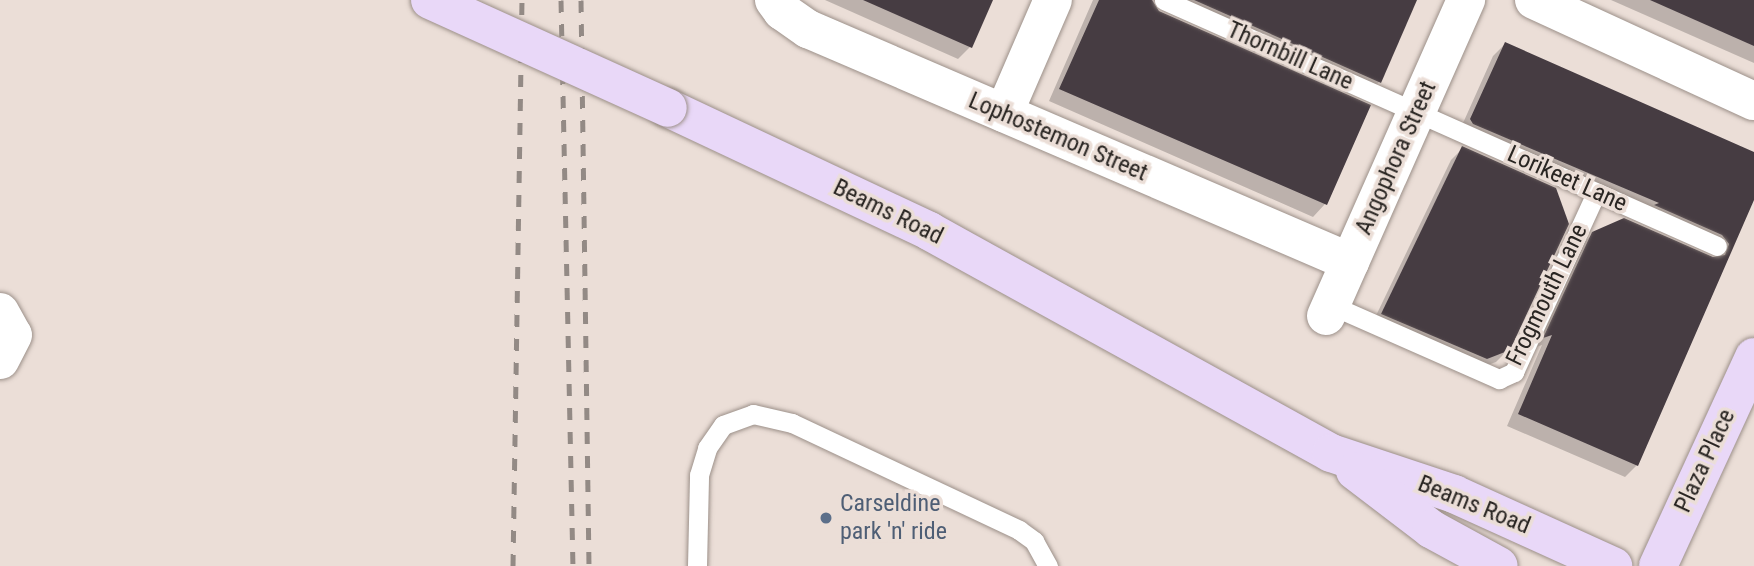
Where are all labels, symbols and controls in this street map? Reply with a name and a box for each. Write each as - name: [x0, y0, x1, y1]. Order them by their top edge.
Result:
- street label: Thornbill Lane: [1223, 15, 1357, 97]
- street label: Angophora Street: [1349, 77, 1443, 239]
- street label: Lophostemon Street: [964, 86, 1152, 188]
- street label: Lorikeet Lane: [1503, 140, 1631, 218]
- street label: Beams Road: [828, 173, 948, 251]
- street label: Frogmouth Lane: [1500, 220, 1594, 370]
- street label: Plaza Place: [1669, 405, 1741, 517]
- street label: Beams Road: [1414, 469, 1534, 541]
- place label: Carseldine park 'n' ride: [840, 490, 947, 546]
- marker: Carseldine park 'n' ride: [818, 510, 834, 526]

